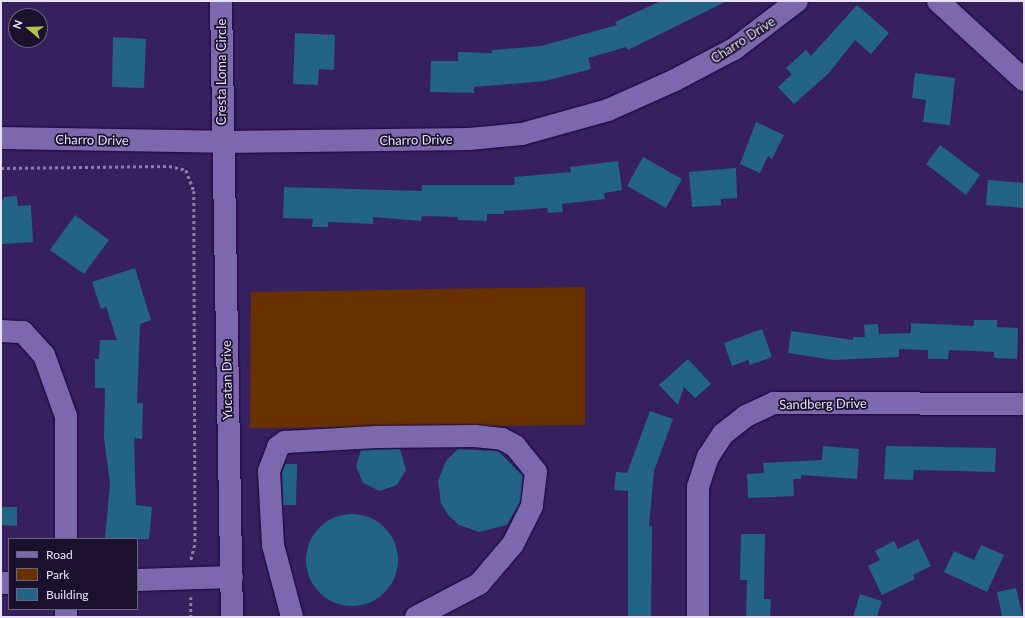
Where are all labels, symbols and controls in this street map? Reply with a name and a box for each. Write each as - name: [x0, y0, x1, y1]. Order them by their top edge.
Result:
- north arrow: [8, 8, 48, 48]
- street label: Charro Drive: [708, 14, 778, 66]
- text: N: [10, 18, 25, 30]
- street label: Cresta Loma Circle: [213, 19, 229, 125]
- street label: Charro Drive: [55, 132, 129, 148]
- street label: Charro Drive: [379, 132, 453, 148]
- street label: Yucatan Drive: [219, 340, 235, 420]
- street label: Sandberg Drive: [779, 395, 867, 413]
- legend: [8, 538, 138, 610]
- text: Road: [46, 547, 73, 562]
- text: Park: [46, 567, 69, 582]
- text: Building: [46, 587, 89, 602]

